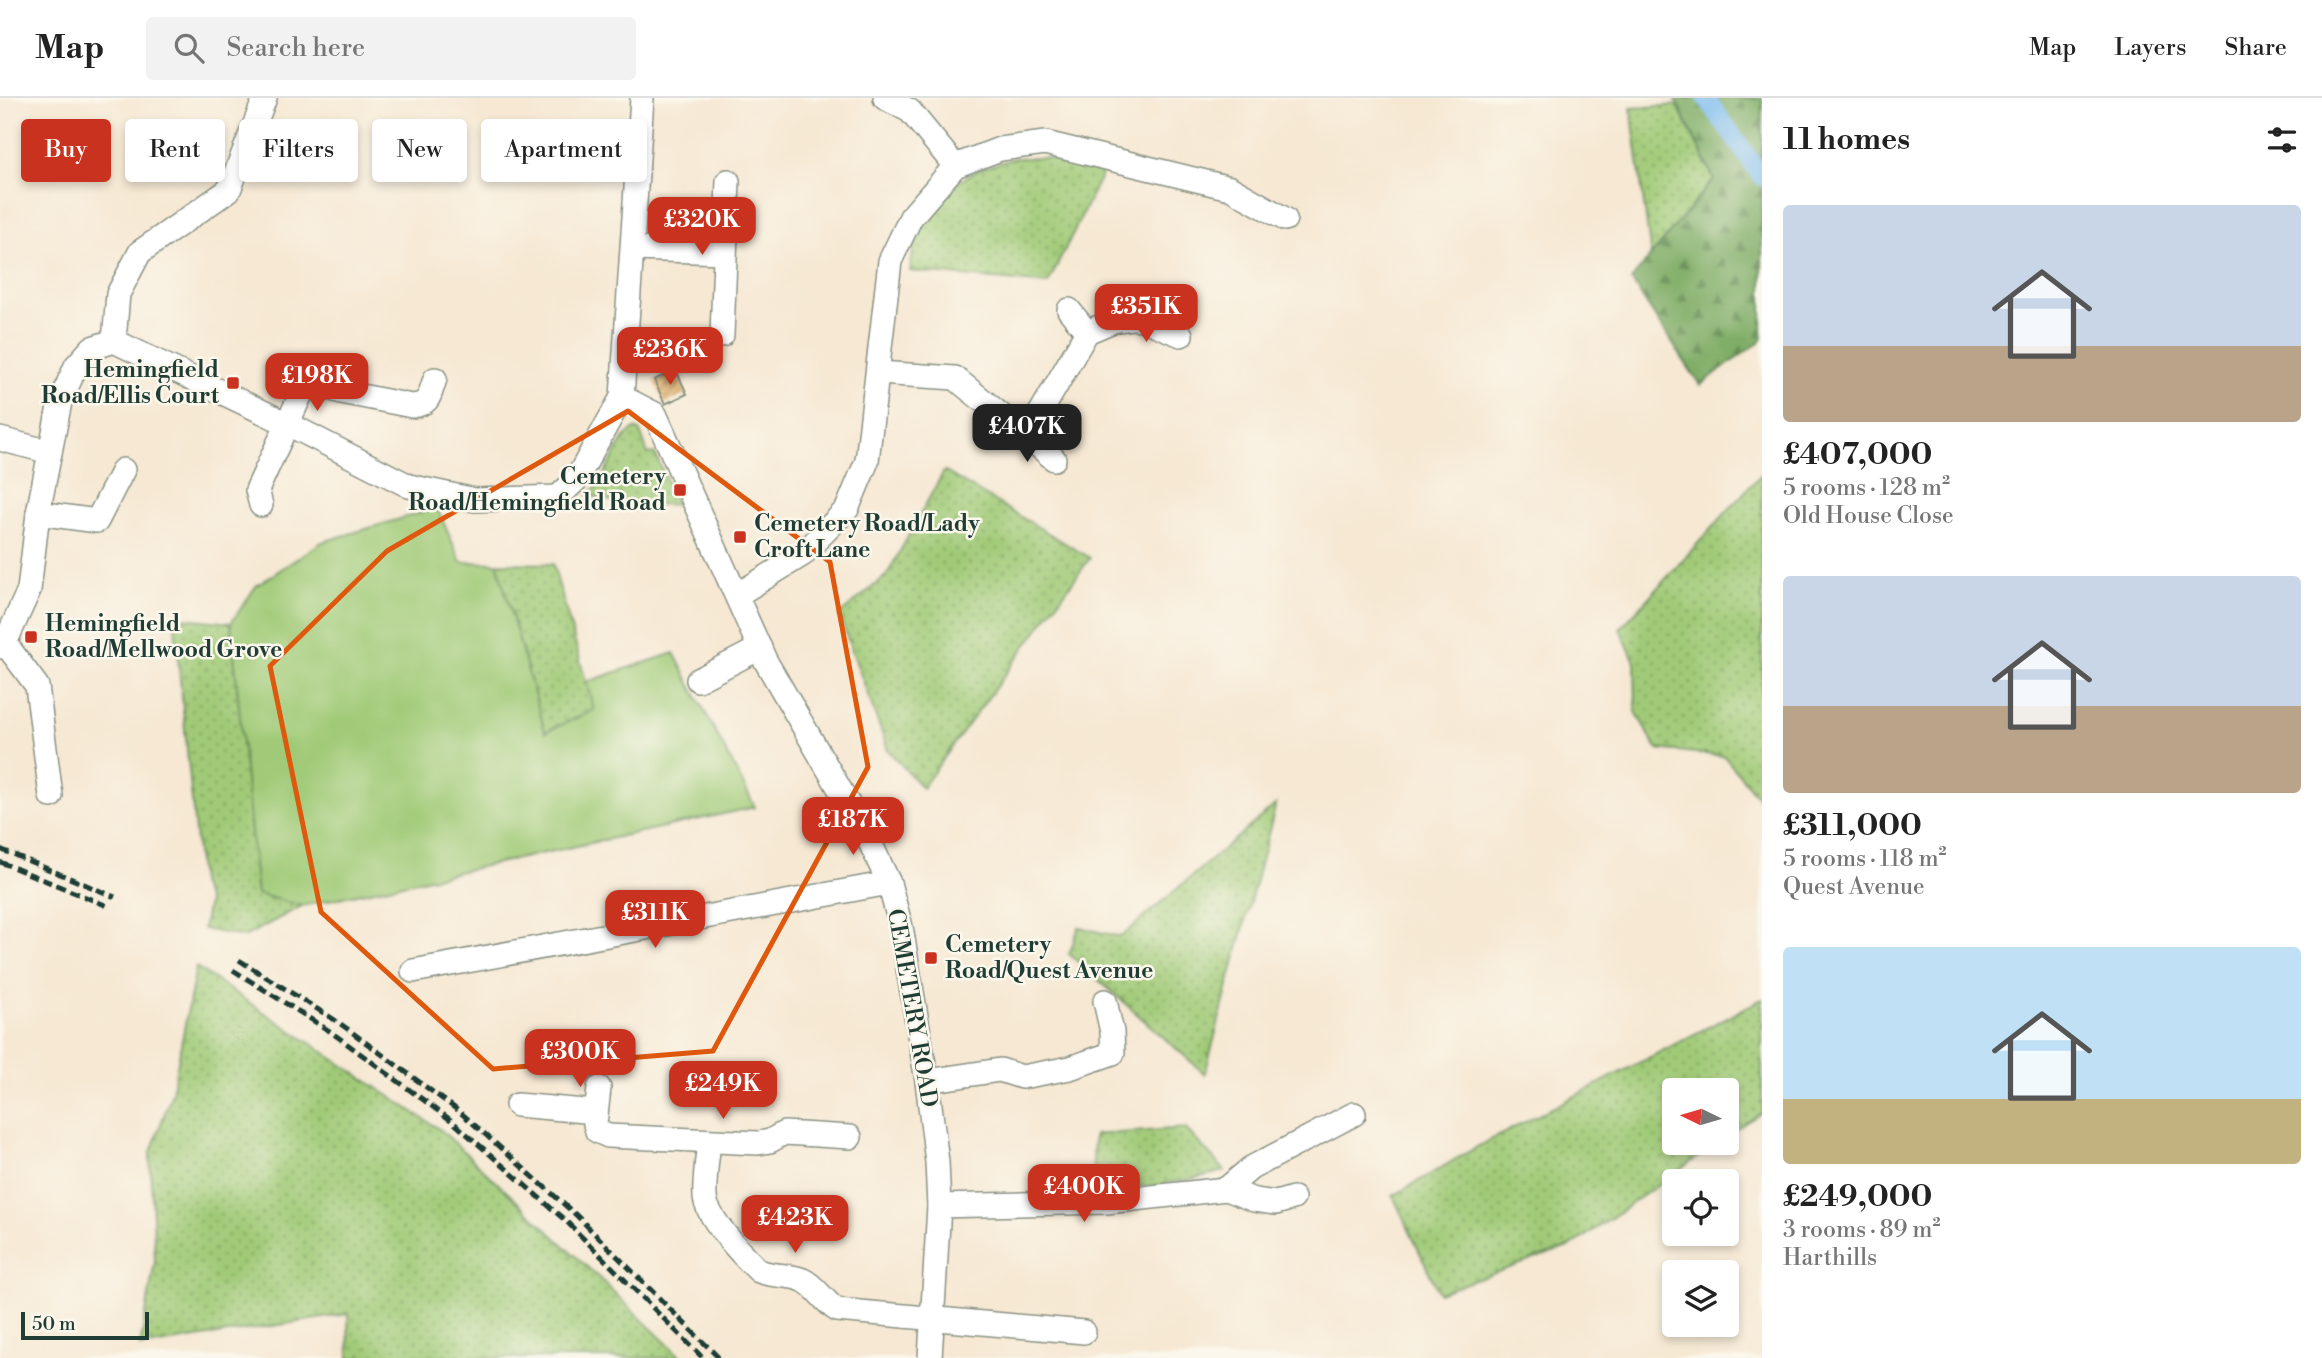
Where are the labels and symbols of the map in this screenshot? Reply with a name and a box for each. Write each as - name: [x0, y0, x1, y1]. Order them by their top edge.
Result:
- pin: £320K: [653, 198, 751, 257]
- pin: £351K: [1097, 285, 1195, 344]
- pin: £236K: [621, 328, 719, 387]
- pin: £198K: [268, 354, 366, 413]
- place label: Hemingfield Road/Ellis Court: [41, 356, 220, 410]
- marker: Hemingfield Road/Ellis Court: [225, 375, 241, 391]
- pin: £407K: [978, 404, 1076, 464]
- place label: Cemetery Road/Hemingfield Road: [408, 463, 666, 517]
- marker: Cemetery Road/Hemingfield Road: [672, 482, 688, 498]
- place label: Cemetery Road/Lady Croft Lane: [754, 510, 980, 564]
- marker: Cemetery Road/Lady Croft Lane: [732, 529, 748, 545]
- place label: Hemingfield Road/Mellwood Grove: [45, 610, 282, 664]
- marker: Hemingfield Road/Mellwood Grove: [23, 629, 39, 645]
- pin: £187K: [804, 798, 902, 857]
- pin: £311K: [606, 890, 704, 950]
- street label: CEMETERY ROAD: [881, 907, 943, 1109]
- place label: Cemetery Road/Quest Avenue: [945, 931, 1153, 985]
- marker: Cemetery Road/Quest Avenue: [923, 950, 939, 966]
- pin: £300K: [531, 1030, 629, 1089]
- pin: £249K: [674, 1062, 772, 1121]
- north arrow: [1662, 1078, 1740, 1155]
- pin: £400K: [1035, 1164, 1133, 1224]
- pin: £423K: [746, 1196, 844, 1255]
- scale bar: [21, 1309, 149, 1341]

